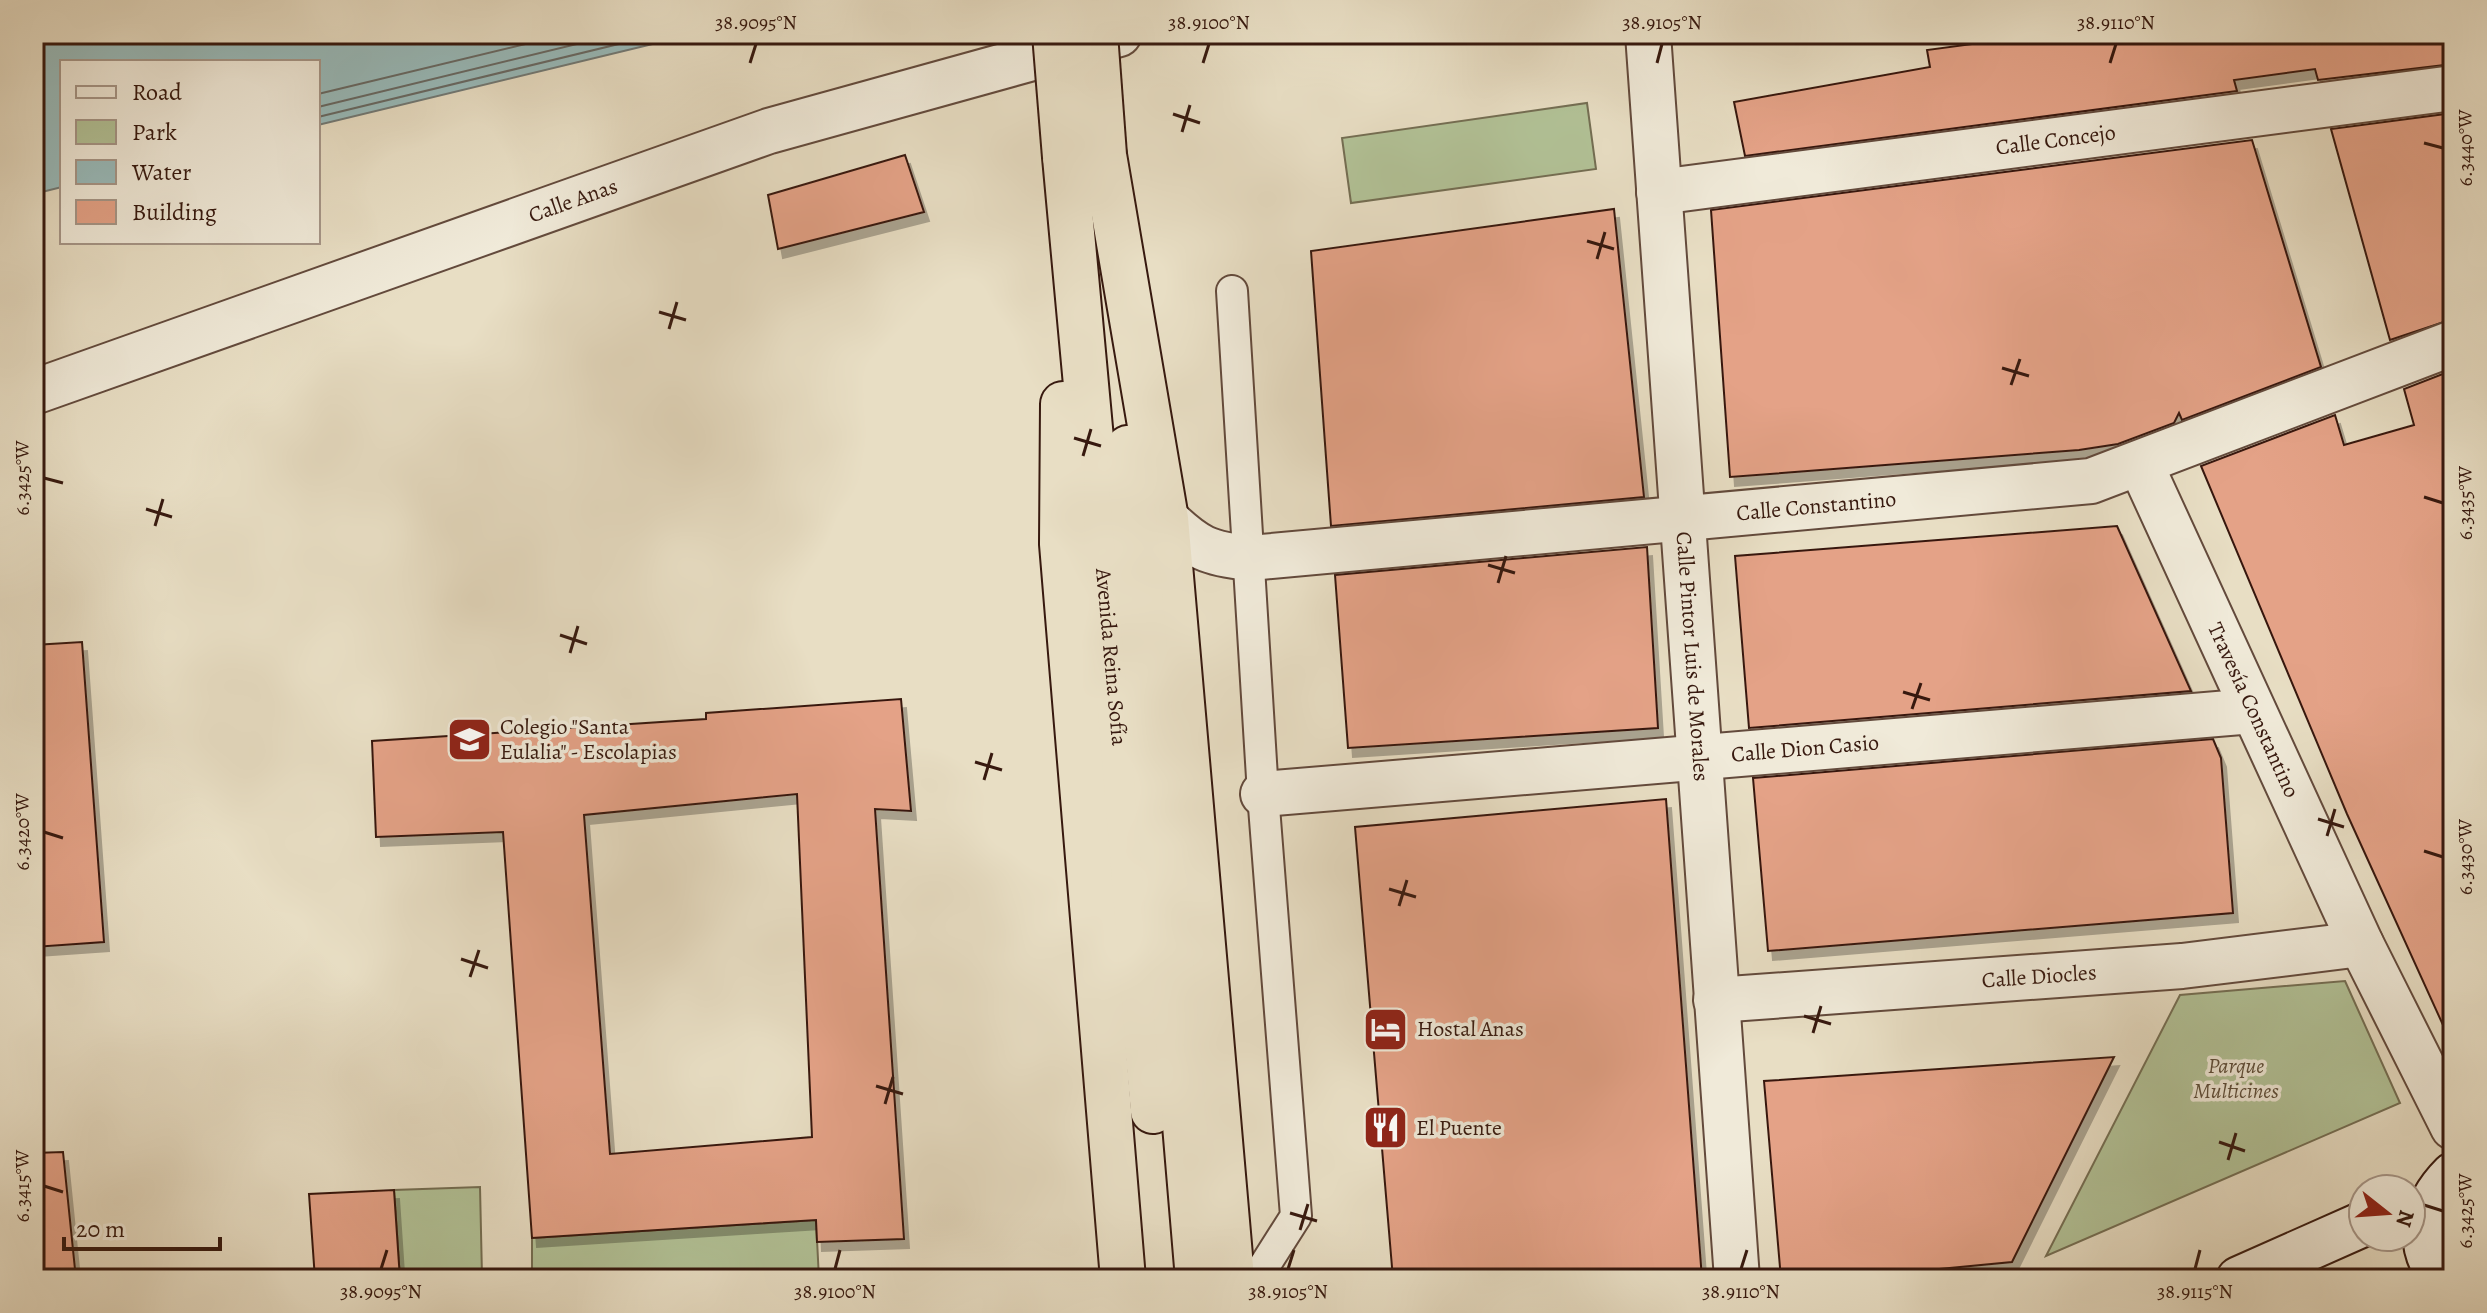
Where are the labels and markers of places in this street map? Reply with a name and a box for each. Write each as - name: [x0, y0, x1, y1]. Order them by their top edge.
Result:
- place label: Colegio "Santa Eulalia" - Escolapias: [500, 712, 677, 767]
- school or university icon: Colegio "Santa Eulalia" - Escolapias: [445, 716, 493, 764]
- hotel icon: Hostal Anas: [1362, 1005, 1410, 1053]
- place label: Hostal Anas: [1417, 1014, 1524, 1044]
- restaurant icon: El Puente: [1361, 1104, 1409, 1152]
- place label: El Puente: [1416, 1113, 1502, 1143]

